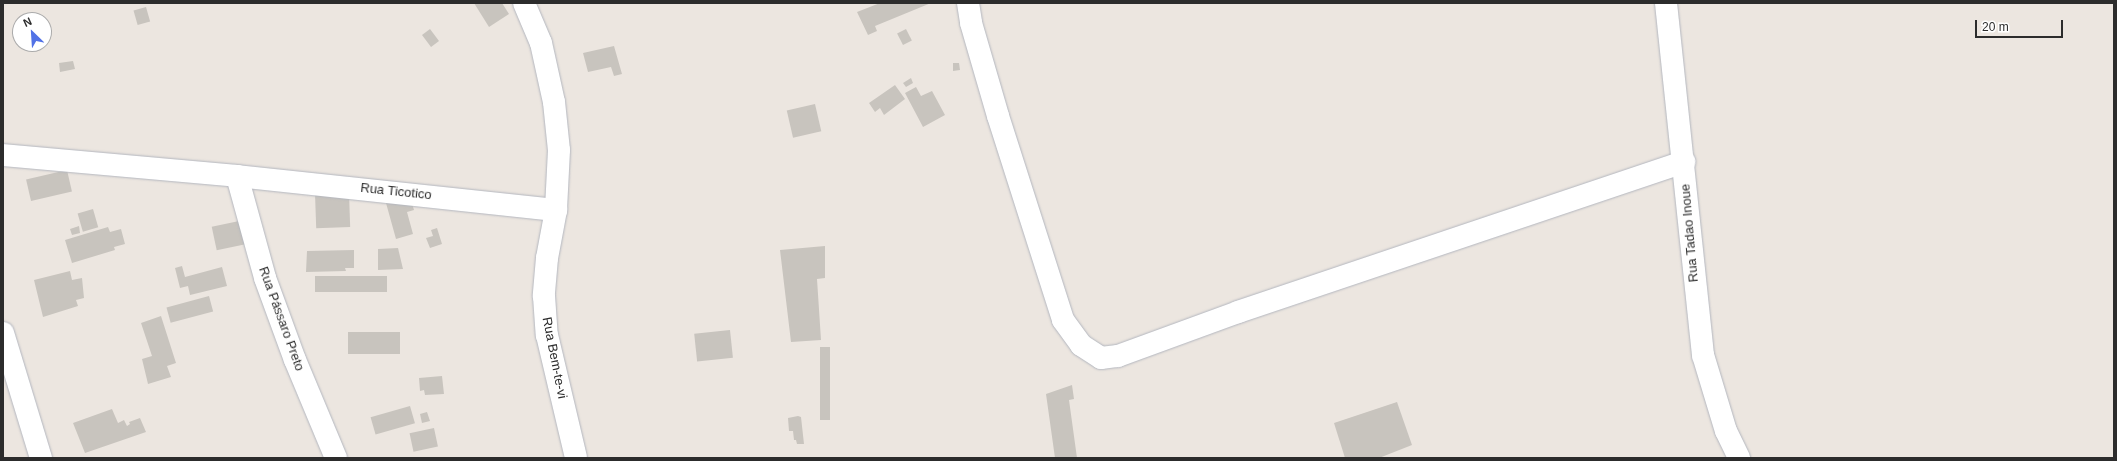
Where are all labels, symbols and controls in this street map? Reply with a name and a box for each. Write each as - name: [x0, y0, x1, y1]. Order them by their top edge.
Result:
- north arrow: [12, 12, 52, 52]
- scale bar: [1977, 12, 2065, 38]
- text: N: [21, 15, 33, 29]
- text: 20 m: [1982, 20, 2009, 34]
- street label: Rua Ticotico: [359, 180, 433, 204]
- street label: Rua Tadao Inoue: [1678, 183, 1702, 283]
- street label: Rua Pássaro Preto: [255, 265, 307, 373]
- street label: Rua Bem-te-vi: [538, 316, 570, 400]

